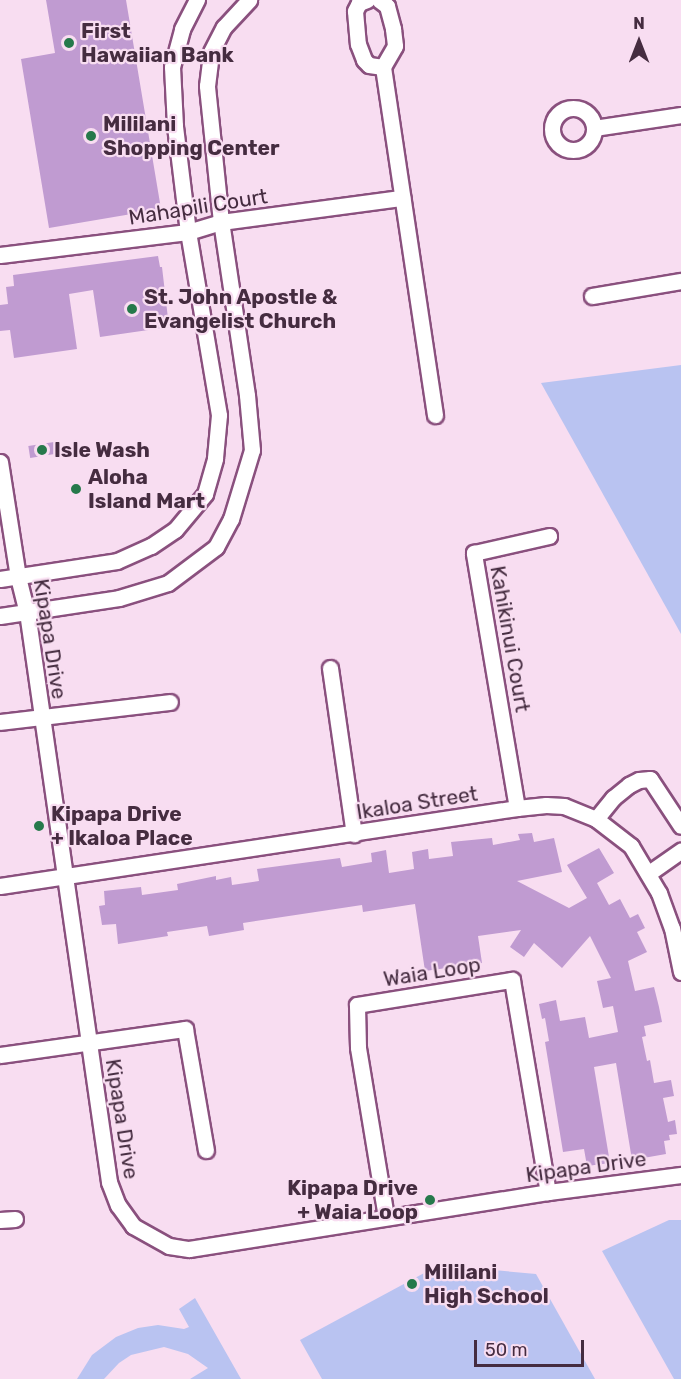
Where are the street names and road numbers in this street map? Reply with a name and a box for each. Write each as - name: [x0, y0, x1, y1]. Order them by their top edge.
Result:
- street label: Mahapili Court: [127, 184, 269, 230]
- street label: Kahikinui Court: [485, 564, 535, 714]
- street label: Kipapa Drive: [28, 577, 72, 701]
- street label: Ikaloa Street: [355, 781, 479, 825]
- street label: Waia Loop: [382, 952, 482, 992]
- street label: Kipapa Drive: [100, 1057, 144, 1181]
- street label: Kipapa Drive: [524, 1146, 648, 1188]

